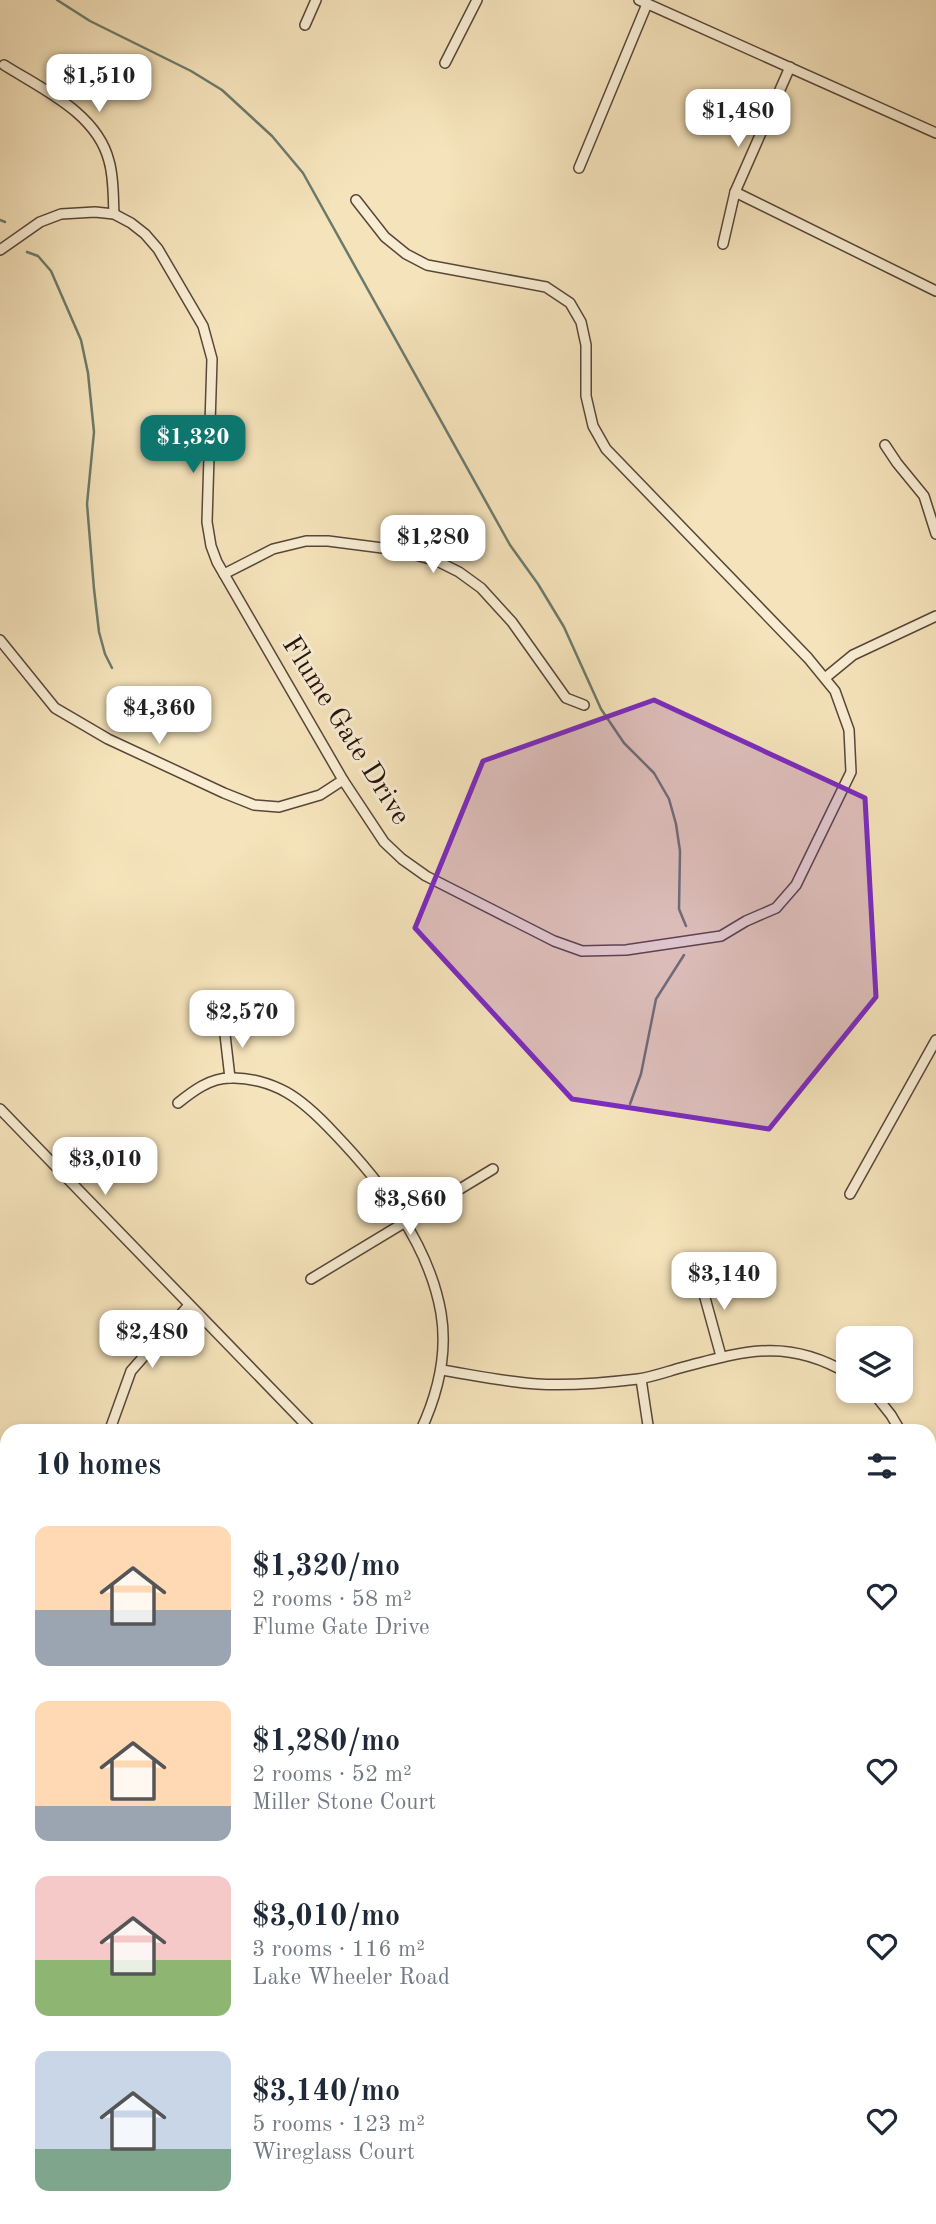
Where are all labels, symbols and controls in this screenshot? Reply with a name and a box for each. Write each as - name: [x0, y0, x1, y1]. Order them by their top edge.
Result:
- pin: $1,510: [42, 54, 156, 114]
- text: $1,510: [62, 65, 136, 88]
- pin: $1,480: [681, 90, 795, 149]
- text: $1,480: [701, 100, 775, 123]
- pin: $1,320: [136, 416, 250, 475]
- text: $1,320: [156, 426, 230, 449]
- pin: $1,280: [376, 516, 490, 575]
- text: $1,280: [396, 526, 470, 549]
- street label: Flume Gate Drive: [276, 632, 414, 830]
- pin: $4,360: [102, 686, 216, 746]
- text: $4,360: [122, 697, 196, 720]
- pin: $2,570: [185, 990, 299, 1050]
- text: $2,570: [205, 1001, 279, 1024]
- pin: $3,010: [48, 1138, 162, 1197]
- text: $3,010: [68, 1148, 142, 1171]
- pin: $3,860: [353, 1178, 467, 1237]
- text: $3,860: [373, 1188, 447, 1211]
- pin: $3,140: [667, 1252, 781, 1312]
- text: $3,140: [687, 1263, 761, 1286]
- pin: $2,480: [95, 1310, 209, 1370]
- text: $2,480: [115, 1321, 189, 1344]
- map controls: [836, 1326, 913, 1403]
- button: layers: [836, 1326, 913, 1403]
- icon: filters: [863, 1447, 901, 1485]
- text: 10 homes: [35, 1451, 161, 1481]
- text: $1,320/mo: [252, 1552, 400, 1582]
- icon: home: [91, 1554, 175, 1638]
- icon: heart: [863, 1577, 901, 1615]
- text: 2 rooms · 58 m²: [252, 1588, 412, 1611]
- text: Flume Gate Drive: [252, 1616, 430, 1639]
- text: $1,280/mo: [252, 1727, 400, 1757]
- icon: home: [91, 1729, 175, 1813]
- icon: heart: [863, 1752, 901, 1790]
- text: 2 rooms · 52 m²: [252, 1763, 412, 1786]
- text: Miller Stone Court: [252, 1791, 436, 1814]
- text: $3,010/mo: [252, 1902, 400, 1932]
- icon: home: [91, 1904, 175, 1988]
- icon: heart: [863, 1927, 901, 1965]
- text: 3 rooms · 116 m²: [252, 1938, 425, 1961]
- text: Lake Wheeler Road: [252, 1966, 450, 1989]
- text: $3,140/mo: [252, 2077, 400, 2107]
- icon: home: [91, 2079, 175, 2163]
- icon: heart: [863, 2102, 901, 2140]
- text: 5 rooms · 123 m²: [252, 2113, 425, 2136]
- text: Wireglass Court: [252, 2141, 415, 2164]

